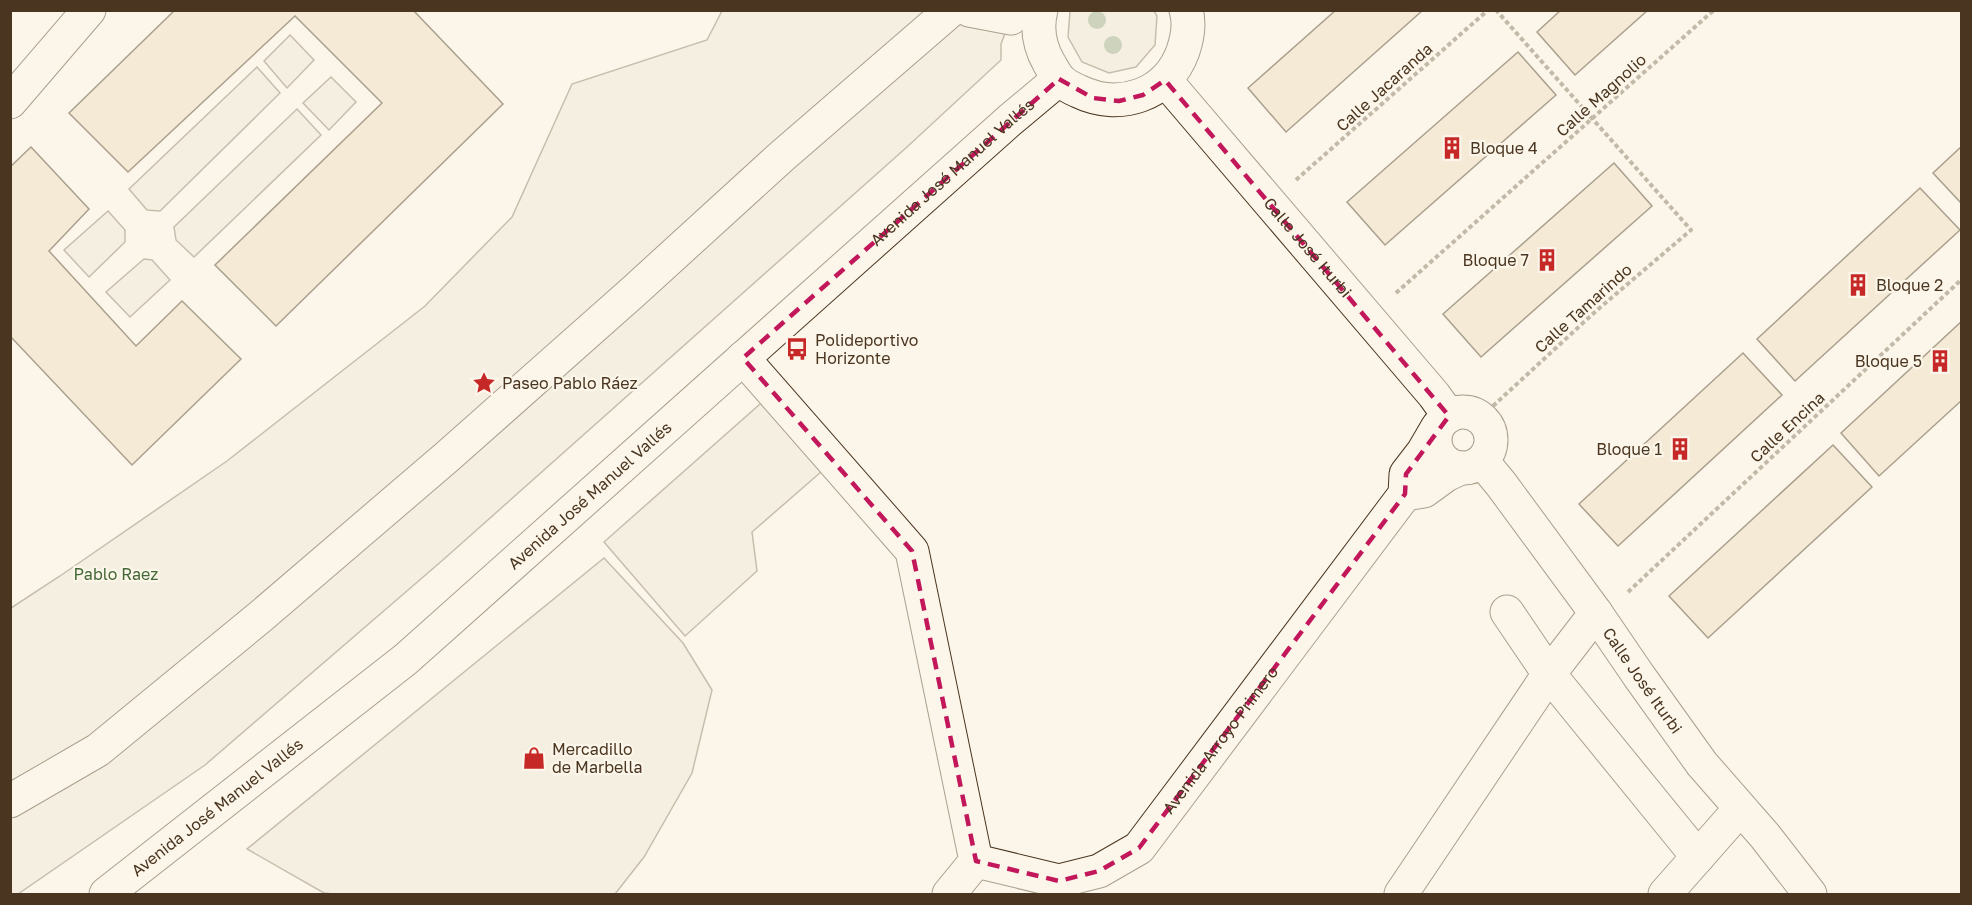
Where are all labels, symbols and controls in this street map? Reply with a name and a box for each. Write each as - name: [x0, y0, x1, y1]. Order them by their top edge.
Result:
- street label: Calle Jacaranda: [1332, 38, 1436, 136]
- street label: Calle Magnolio: [1552, 49, 1650, 141]
- street label: Avenida José Manuel Vallés: [866, 94, 1038, 250]
- building icon: Bloque 4: [1439, 135, 1465, 161]
- place label: Bloque 4: [1470, 138, 1538, 158]
- street label: Calle José Iturbi: [1260, 193, 1356, 301]
- building icon: Bloque 7: [1534, 247, 1560, 273]
- place label: Bloque 7: [1462, 250, 1529, 270]
- street label: Calle Tamarindo: [1530, 259, 1636, 357]
- building icon: Bloque 2: [1845, 272, 1871, 298]
- place label: Bloque 2: [1876, 275, 1943, 295]
- place label: Polideportivo Horizonte: [815, 330, 918, 368]
- bus stop icon: Polideportivo Horizonte: [784, 336, 810, 362]
- building icon: Bloque 5: [1927, 348, 1953, 374]
- place label: Bloque 5: [1855, 351, 1922, 371]
- place icon: Paseo Pablo Ráez: [471, 370, 497, 396]
- place label: Paseo Pablo Ráez: [502, 373, 638, 393]
- street label: Calle Encina: [1746, 387, 1828, 467]
- street label: Avenida José Manuel Vallés: [504, 417, 675, 573]
- building icon: Bloque 1: [1667, 436, 1693, 462]
- place label: Bloque 1: [1596, 439, 1662, 459]
- park label: Pablo Raez: [74, 564, 158, 584]
- street label: Calle José Iturbi: [1599, 623, 1687, 737]
- street label: Avenida Arroyo Primero: [1158, 662, 1282, 818]
- street label: Avenida José Manuel Vallés: [127, 734, 307, 880]
- place label: Mercadillo de Marbella: [552, 739, 643, 777]
- shop icon: Mercadillo de Marbella: [521, 745, 547, 771]

